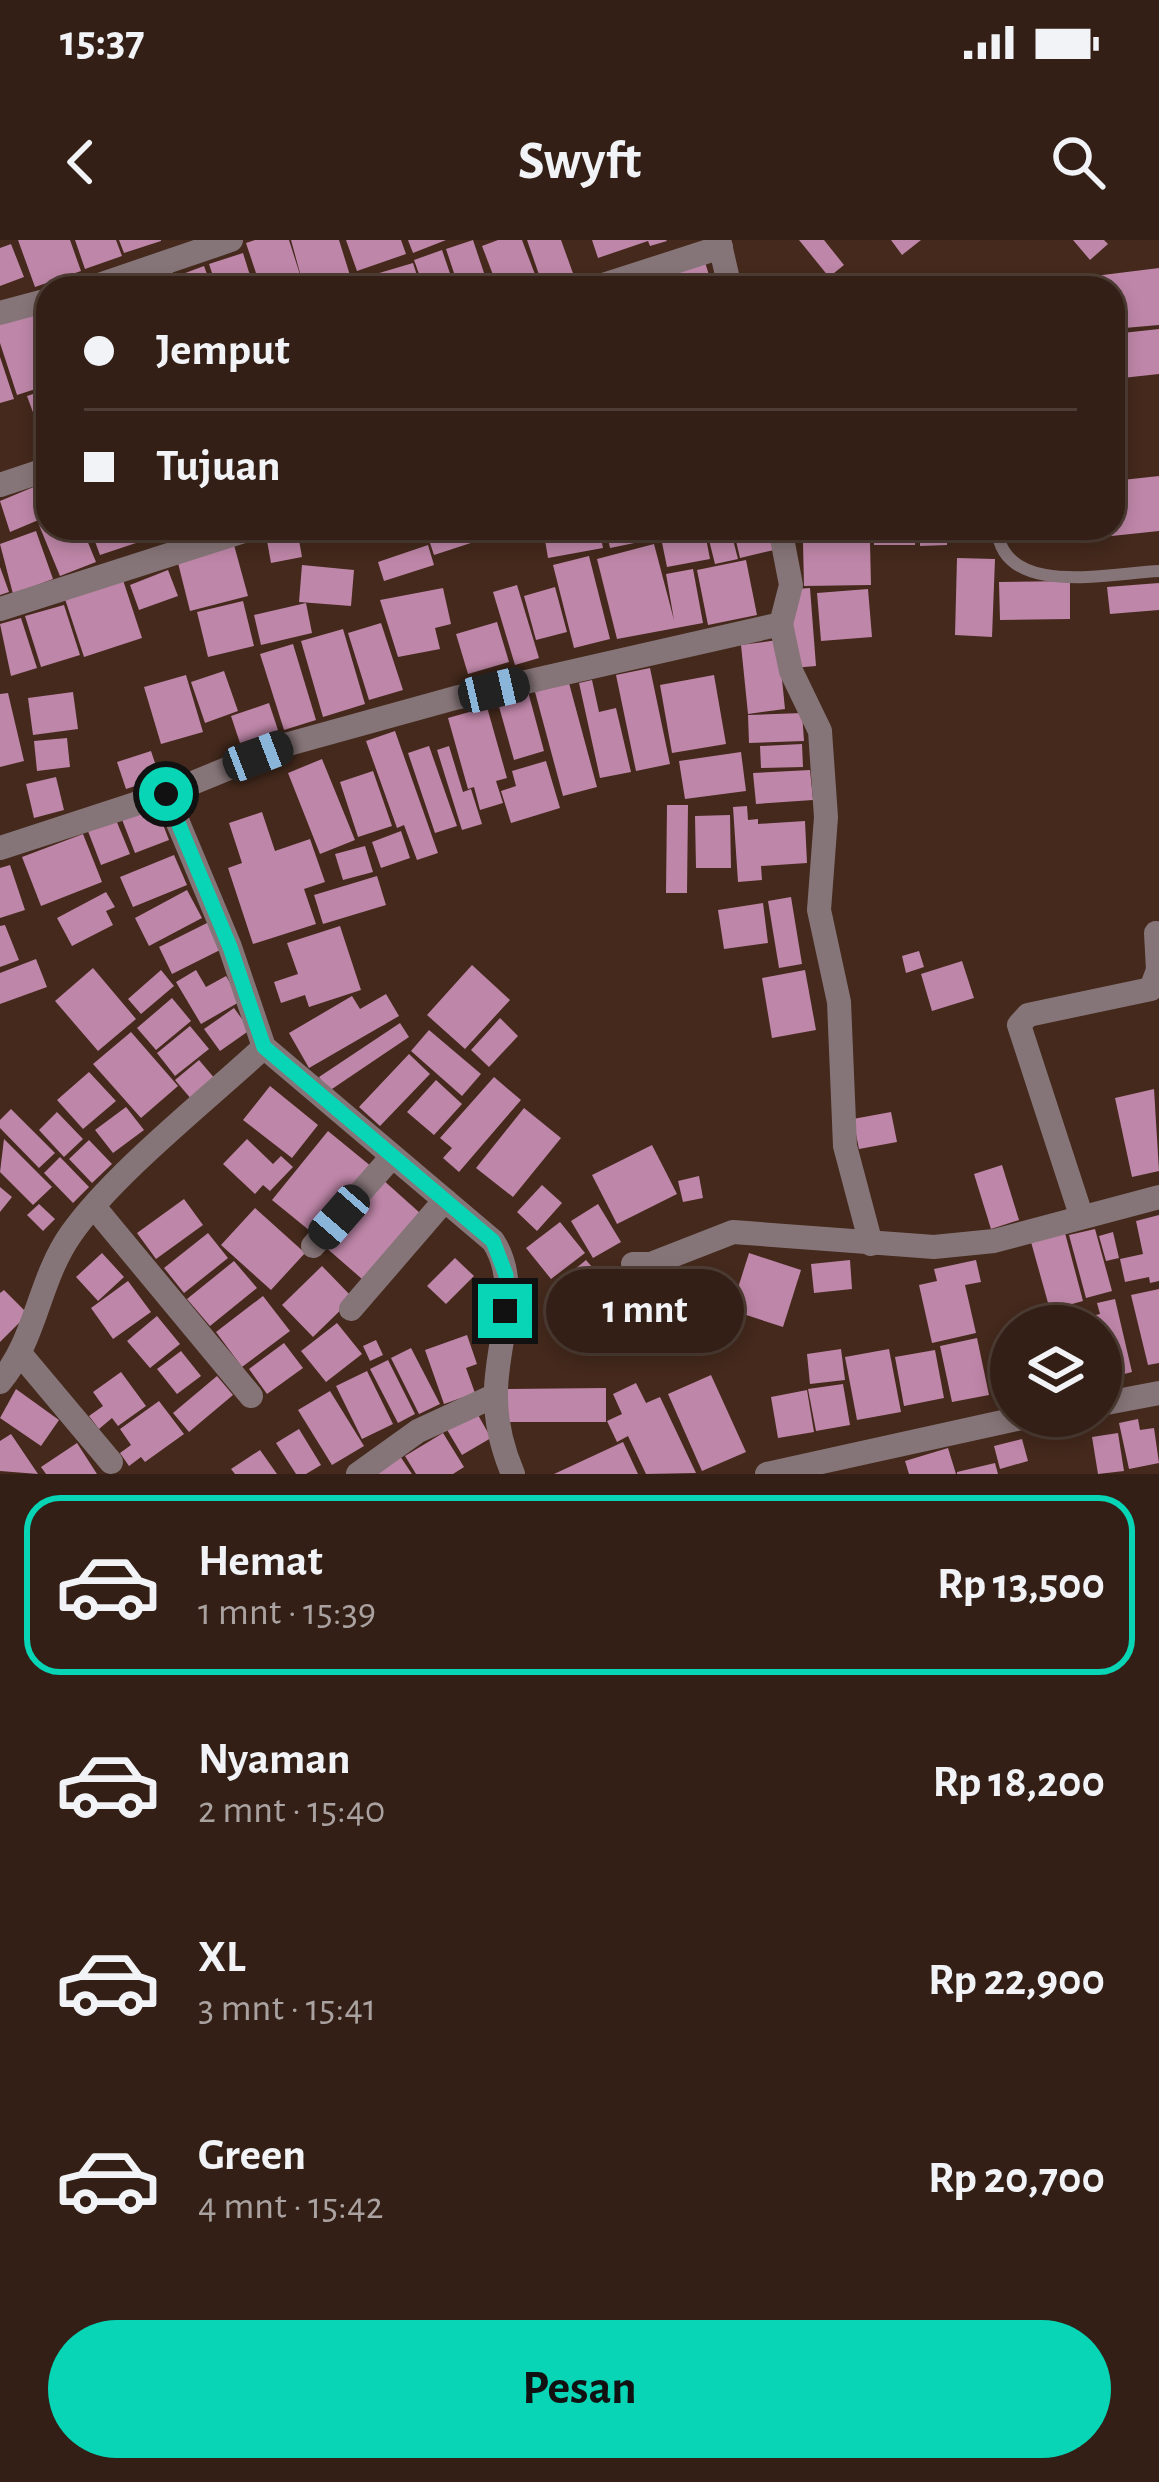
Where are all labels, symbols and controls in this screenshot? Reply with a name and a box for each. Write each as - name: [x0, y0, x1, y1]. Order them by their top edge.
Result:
- text: 15:37: [60, 19, 145, 64]
- icon: back: [48, 129, 114, 195]
- icon: search: [1045, 129, 1111, 195]
- text: Swyft: [518, 135, 641, 189]
- text: Jemput: [156, 328, 290, 373]
- text: Tujuan: [156, 444, 281, 489]
- car: [455, 664, 533, 716]
- car: [218, 726, 298, 786]
- route start: [139, 767, 193, 821]
- car: [302, 1178, 376, 1256]
- callout: 1 mnt: [547, 1269, 745, 1353]
- route end: [478, 1284, 532, 1338]
- text: 1 mnt: [603, 1291, 687, 1330]
- map controls: [990, 1305, 1122, 1437]
- button: layers: [990, 1305, 1122, 1437]
- icon: car: [54, 1531, 162, 1639]
- text: Hemat: [198, 1539, 323, 1584]
- text: Rp 13,500: [937, 1562, 1105, 1607]
- text: 1 mnt · 15:39: [198, 1593, 376, 1632]
- icon: car: [54, 1729, 162, 1837]
- text: Nyaman: [198, 1737, 351, 1782]
- text: Rp 18,200: [932, 1760, 1105, 1805]
- text: 2 mnt · 15:40: [198, 1791, 385, 1830]
- icon: car: [54, 1927, 162, 2035]
- text: XL: [198, 1935, 246, 1980]
- text: Rp 22,900: [928, 1958, 1105, 2003]
- text: 3 mnt · 15:41: [198, 1989, 377, 2028]
- icon: car: [54, 2125, 162, 2233]
- text: Green: [198, 2133, 306, 2178]
- text: Rp 20,700: [928, 2156, 1105, 2201]
- text: 4 mnt · 15:42: [198, 2187, 384, 2226]
- button: Pesan: [48, 2320, 1111, 2458]

